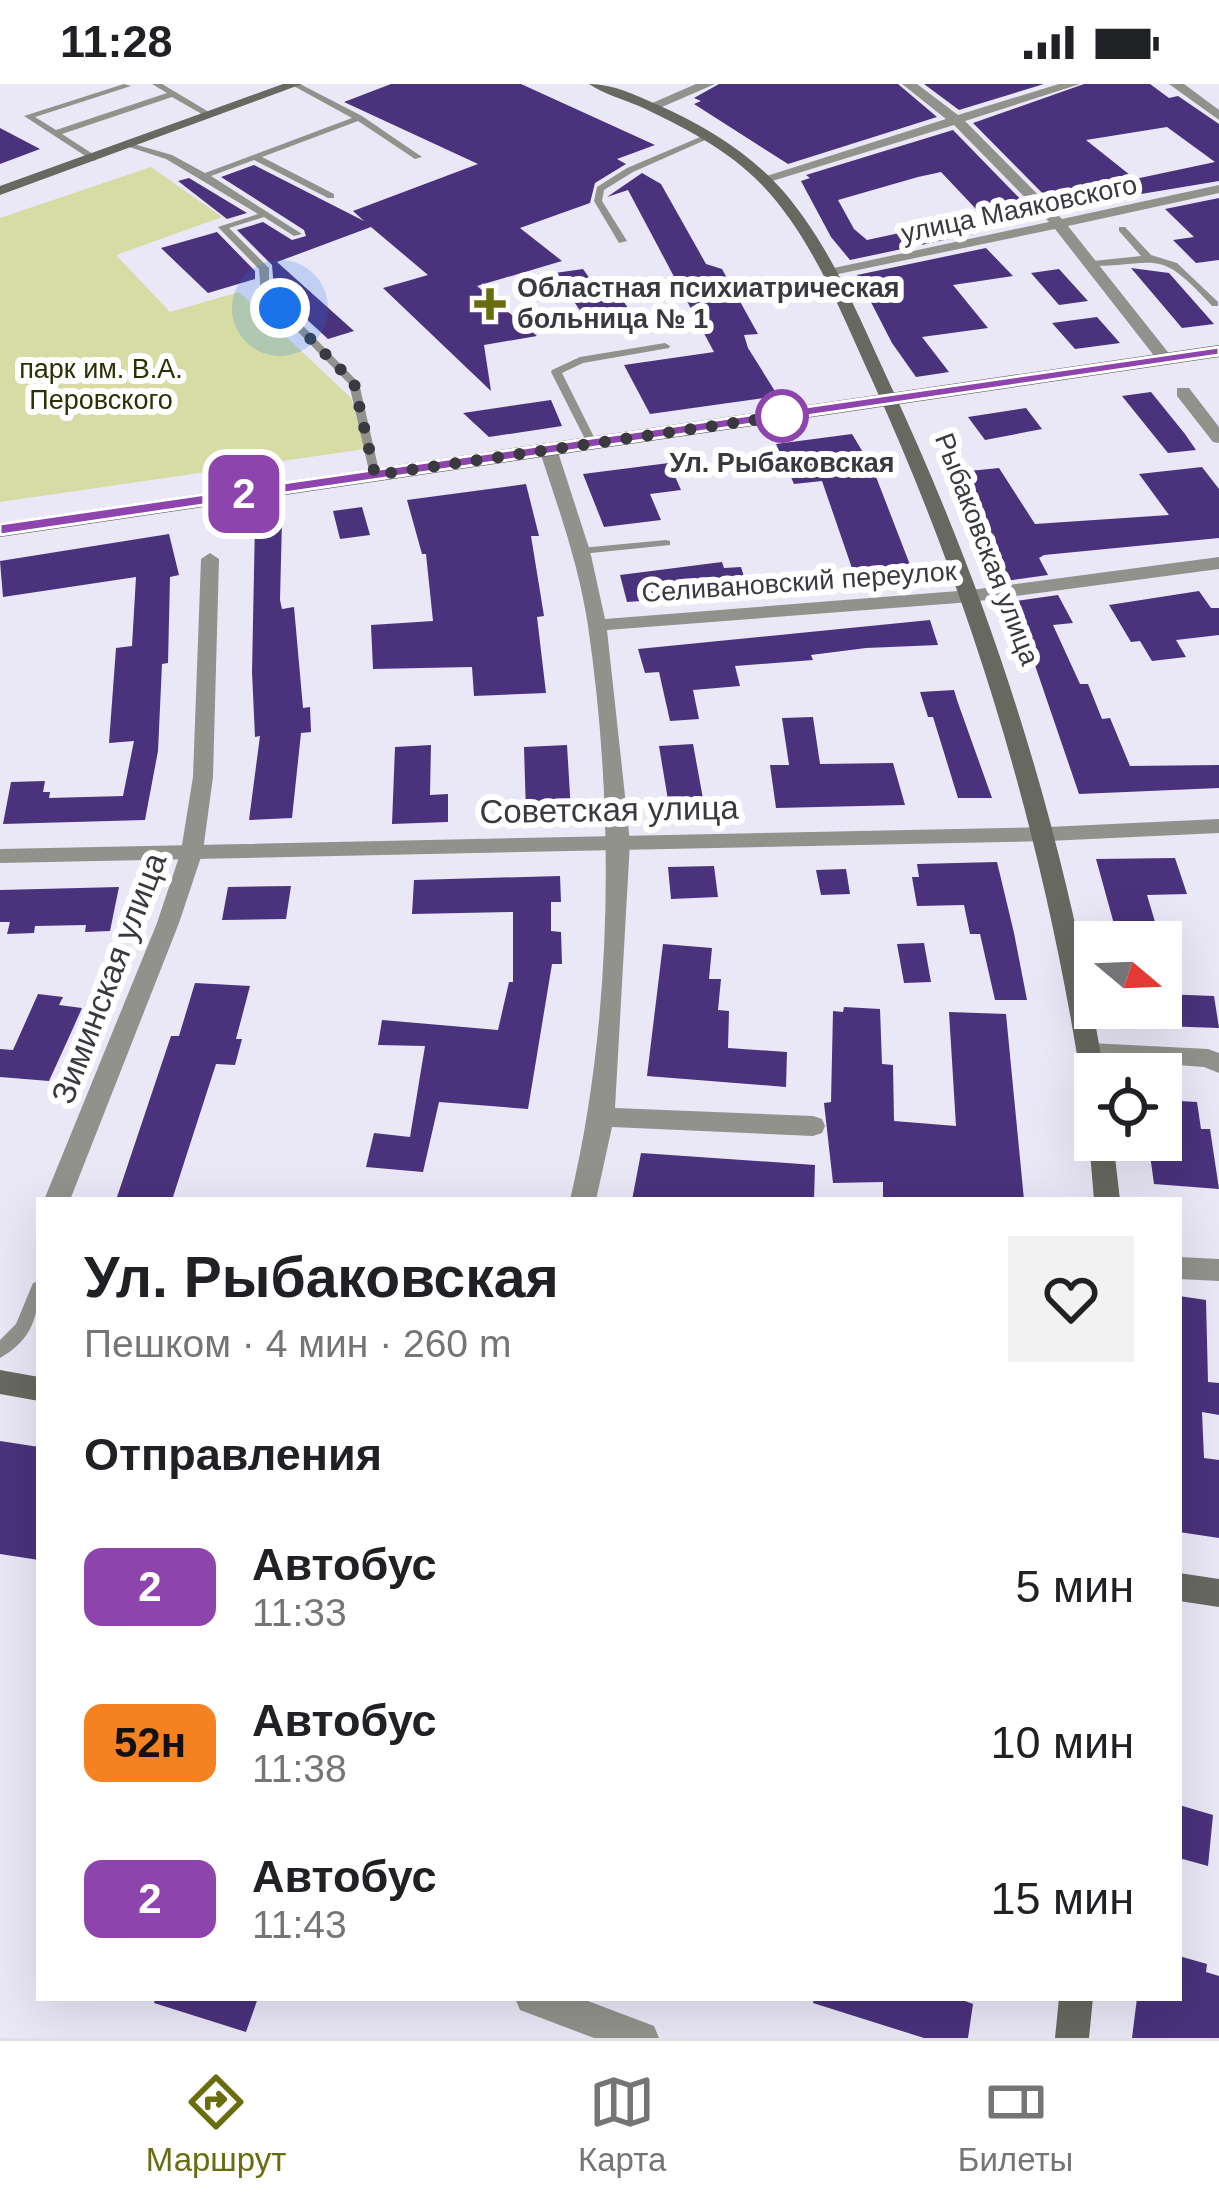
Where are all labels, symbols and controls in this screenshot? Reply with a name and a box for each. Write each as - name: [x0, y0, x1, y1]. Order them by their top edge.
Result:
- text: 11:28: [60, 16, 173, 67]
- street label: улица Маяковского: [898, 169, 1140, 249]
- place label: Областная психиатрическая больница № 1: [517, 273, 900, 334]
- your location: [250, 278, 310, 338]
- marker: Областная психиатрическая больница № 1: [474, 288, 506, 320]
- park label: парк им. В.А. Перовского: [19, 354, 183, 415]
- marker: Ул. Рыбаковская: [757, 391, 807, 441]
- street label: Рыбаковская улица: [929, 429, 1045, 670]
- place label: Ул. Рыбаковская: [670, 448, 894, 478]
- line badge: 2: [205, 455, 283, 533]
- text: 2: [232, 470, 256, 517]
- street label: Селивановский переулок: [641, 556, 958, 608]
- street label: Советская улица: [479, 789, 740, 830]
- street label: Зиминская улица: [44, 847, 174, 1109]
- north arrow: [1074, 921, 1182, 1029]
- map controls: [1074, 921, 1182, 1161]
- button: locate: [1074, 1053, 1182, 1161]
- button: heart: [1008, 1236, 1134, 1362]
- text: Ул. Рыбаковская: [84, 1245, 559, 1309]
- text: Пешком · 4 мин · 260 m: [84, 1322, 511, 1365]
- text: Отправления: [84, 1429, 382, 1480]
- text: Автобус: [252, 1539, 437, 1590]
- text: 5 мин: [1016, 1561, 1134, 1612]
- text: 2: [138, 1563, 162, 1610]
- text: 11:33: [252, 1591, 347, 1634]
- text: Автобус: [252, 1695, 437, 1746]
- text: 10 мин: [991, 1717, 1134, 1768]
- text: 52н: [114, 1719, 186, 1766]
- text: 11:38: [252, 1747, 347, 1790]
- text: Автобус: [252, 1851, 437, 1902]
- text: 15 мин: [991, 1873, 1134, 1924]
- text: 2: [138, 1875, 162, 1922]
- text: 11:43: [252, 1903, 347, 1946]
- tab: Маршрут: [146, 2069, 286, 2179]
- tab: Карта: [578, 2069, 666, 2179]
- tab: Билеты: [958, 2069, 1073, 2179]

